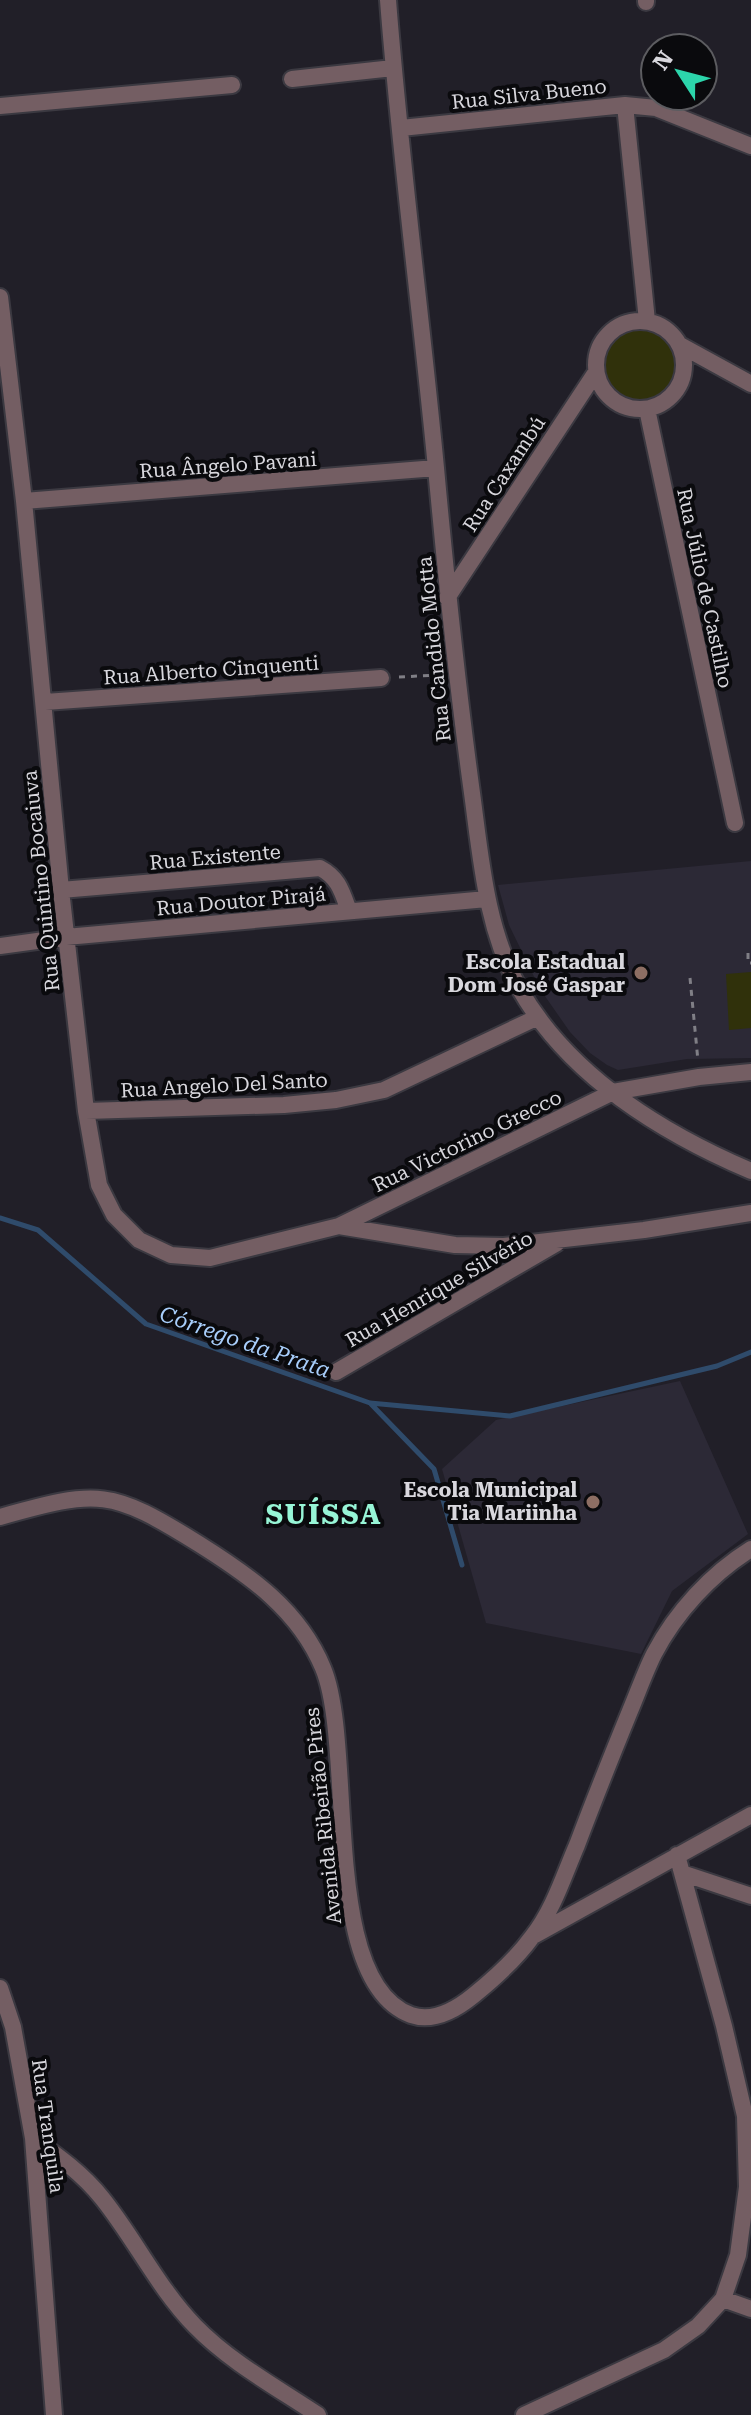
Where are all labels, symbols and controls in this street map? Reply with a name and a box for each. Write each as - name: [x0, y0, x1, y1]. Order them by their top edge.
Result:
- north arrow: [639, 32, 719, 112]
- text: N: [648, 46, 678, 75]
- street label: Rua Silva Bueno: [450, 74, 608, 114]
- street label: Rua Caxambú: [458, 411, 551, 536]
- street label: Rua Ângelo Pavani: [138, 447, 318, 483]
- street label: Rua Júlio de Castilho: [672, 486, 738, 690]
- street label: Rua Candido Motta: [412, 555, 456, 743]
- street label: Rua Alberto Cinquenti: [102, 650, 320, 690]
- street label: Rua Quintino Bocaiuva: [17, 769, 65, 993]
- street label: Rua Existente: [148, 839, 282, 875]
- street label: Rua Doutor Pirajá: [155, 882, 327, 920]
- place label: Escola Estadual Dom José Gaspar: [448, 950, 625, 997]
- marker: Escola Estadual Dom José Gaspar: [632, 964, 650, 982]
- street label: Rua Angelo Del Santo: [120, 1068, 328, 1102]
- street label: Rua Victorino Grecco: [369, 1085, 565, 1197]
- street label: Rua Henrique Silvério: [341, 1226, 537, 1352]
- water label: Córrego da Prata: [156, 1301, 334, 1383]
- place label: Escola Municipal Tia Mariinha: [404, 1478, 577, 1525]
- marker: Escola Municipal Tia Mariinha: [584, 1493, 602, 1511]
- district label: SUÍSSA: [266, 1497, 382, 1531]
- street label: Avenida Ribeirão Pires: [300, 1706, 346, 1926]
- street label: Rua Tranquila: [27, 2057, 69, 2195]

